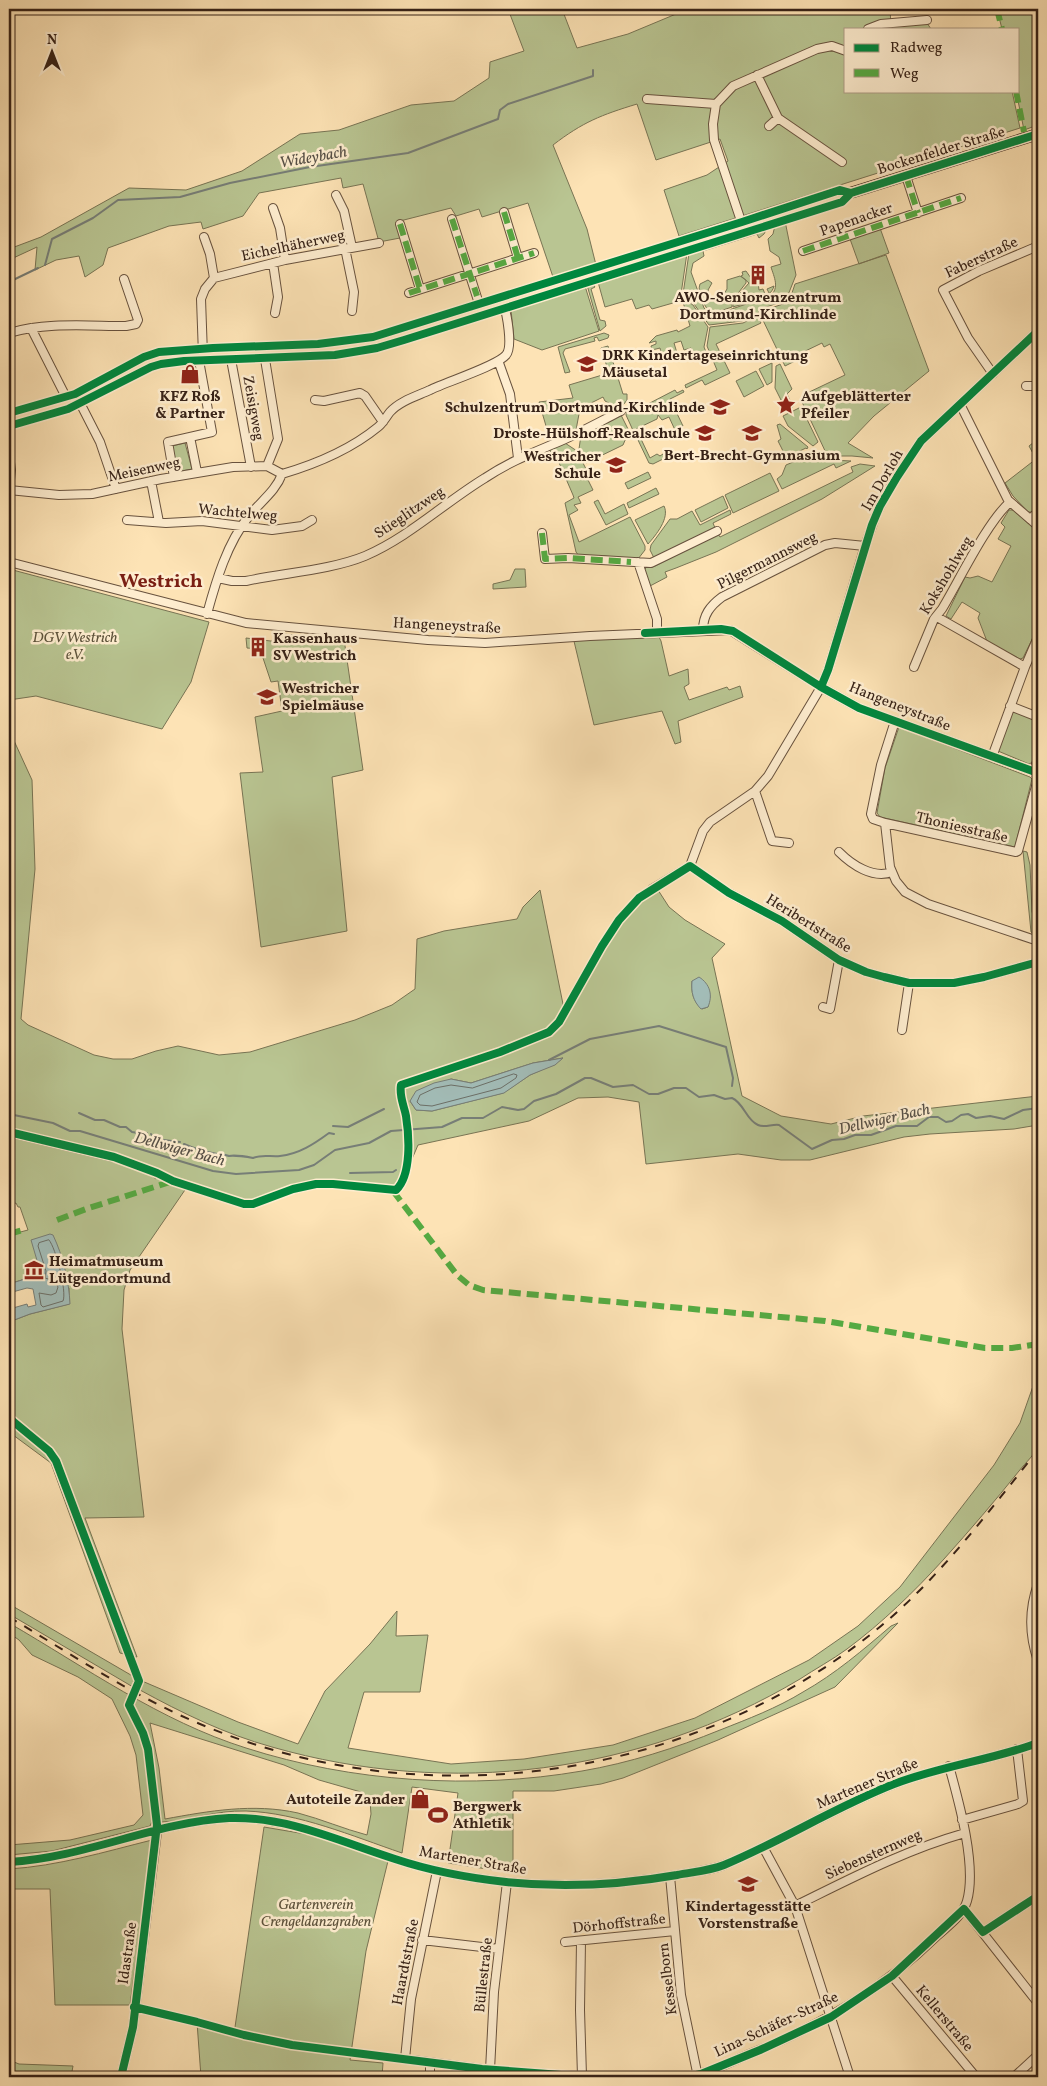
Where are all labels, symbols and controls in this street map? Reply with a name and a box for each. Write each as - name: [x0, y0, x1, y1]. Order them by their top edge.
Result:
- north arrow: [28, 28, 78, 78]
- legend: [844, 28, 1020, 92]
- text: N: [47, 31, 57, 50]
- text: Radweg: [890, 38, 943, 59]
- text: Weg: [890, 64, 919, 85]
- street label: Bockenfelder Straße: [875, 122, 1008, 181]
- water label: Wideybach: [278, 141, 349, 175]
- street label: Papenacker: [817, 198, 896, 243]
- street label: Eichelhäherweg: [240, 225, 347, 268]
- street label: Faberstraße: [942, 232, 1022, 284]
- building icon: AWO-Seniorenzentrum Dortmund-Kirchlinde: [747, 264, 769, 286]
- place label: AWO-Seniorenzentrum Dortmund-Kirchlinde: [675, 288, 842, 326]
- place label: DRK Kindertageseinrichtung Mäusetal: [602, 346, 808, 384]
- school or university icon: DRK Kindertageseinrichtung Mäusetal: [576, 353, 598, 375]
- shop icon: KFZ Roß & Partner: [179, 363, 201, 385]
- street label: Zeisigweg: [236, 374, 269, 443]
- place label: KFZ Roß & Partner: [155, 387, 225, 425]
- place label: Aufgeblätterter Pfeiler: [801, 387, 911, 425]
- place icon: Aufgeblätterter Pfeiler: [775, 394, 797, 416]
- school or university icon: Schulzentrum Dortmund-Kirchlinde: [709, 396, 731, 418]
- place label: Schulzentrum Dortmund-Kirchlinde: [445, 398, 705, 419]
- school or university icon: Droste-Hülshoff-Realschule: [694, 422, 716, 444]
- school or university icon: Bert-Brecht-Gymnasium: [741, 422, 763, 444]
- place label: Droste-Hülshoff-Realschule: [493, 424, 690, 445]
- place label: Bert-Brecht-Gymnasium: [664, 446, 841, 467]
- street label: Im Dorloh: [857, 446, 909, 515]
- place label: Westricher Schule: [524, 447, 601, 485]
- street label: Meisenweg: [106, 452, 183, 488]
- school or university icon: Westricher Schule: [605, 454, 627, 476]
- street label: Stieglitzweg: [370, 482, 449, 545]
- street label: Wachtelweg: [197, 500, 279, 527]
- street label: Pilgermannsweg: [714, 527, 822, 596]
- street label: Kokshohlweg: [916, 532, 979, 619]
- district label: Westrich: [119, 568, 203, 596]
- street label: Hangeneystraße: [392, 613, 501, 640]
- park label: DGV Westrich e.V.: [32, 628, 118, 666]
- place label: Kassenhaus SV Westrich: [273, 629, 358, 667]
- building icon: Kassenhaus SV Westrich: [247, 636, 269, 658]
- street label: Hangeneystraße: [845, 677, 953, 737]
- place label: Westricher Spielmäuse: [282, 679, 364, 717]
- school or university icon: Westricher Spielmäuse: [256, 686, 278, 708]
- street label: Thoniesstraße: [914, 808, 1010, 849]
- street label: Heribertstraße: [761, 890, 855, 959]
- water label: Dellwiger Bach: [837, 1099, 932, 1141]
- water label: Dellwiger Bach: [132, 1127, 227, 1173]
- place label: Heimatmuseum Lütgendortmund: [49, 1252, 171, 1290]
- museum icon: Heimatmuseum Lütgendortmund: [23, 1259, 45, 1281]
- street label: Martener Straße: [813, 1753, 922, 1815]
- shop icon: Autoteile Zander: [409, 1788, 431, 1810]
- place label: Autoteile Zander: [286, 1790, 405, 1811]
- place label: Bergwerk Athletik: [453, 1797, 522, 1835]
- sports icon: Bergwerk Athletik: [427, 1804, 449, 1826]
- street label: Siebensternweg: [822, 1825, 926, 1886]
- street label: Martener Straße: [417, 1842, 528, 1881]
- school or university icon: Kindertagesstätte Vorstenstraße: [737, 1873, 759, 1895]
- park label: Gartenverein Crengeldanzgraben: [261, 1895, 372, 1933]
- place label: Kindertagesstätte Vorstenstraße: [685, 1897, 811, 1935]
- street label: Dörhoffstraße: [571, 1909, 667, 1940]
- street label: Haardtstraße: [388, 1917, 425, 2007]
- street label: Idastraße: [114, 1921, 143, 1986]
- street label: Büllestraße: [470, 1937, 499, 2014]
- street label: Kesselborn: [654, 1941, 683, 2016]
- street label: Kellerstraße: [910, 1981, 978, 2057]
- street label: Lina-Schäfer-Straße: [711, 1987, 842, 2063]

